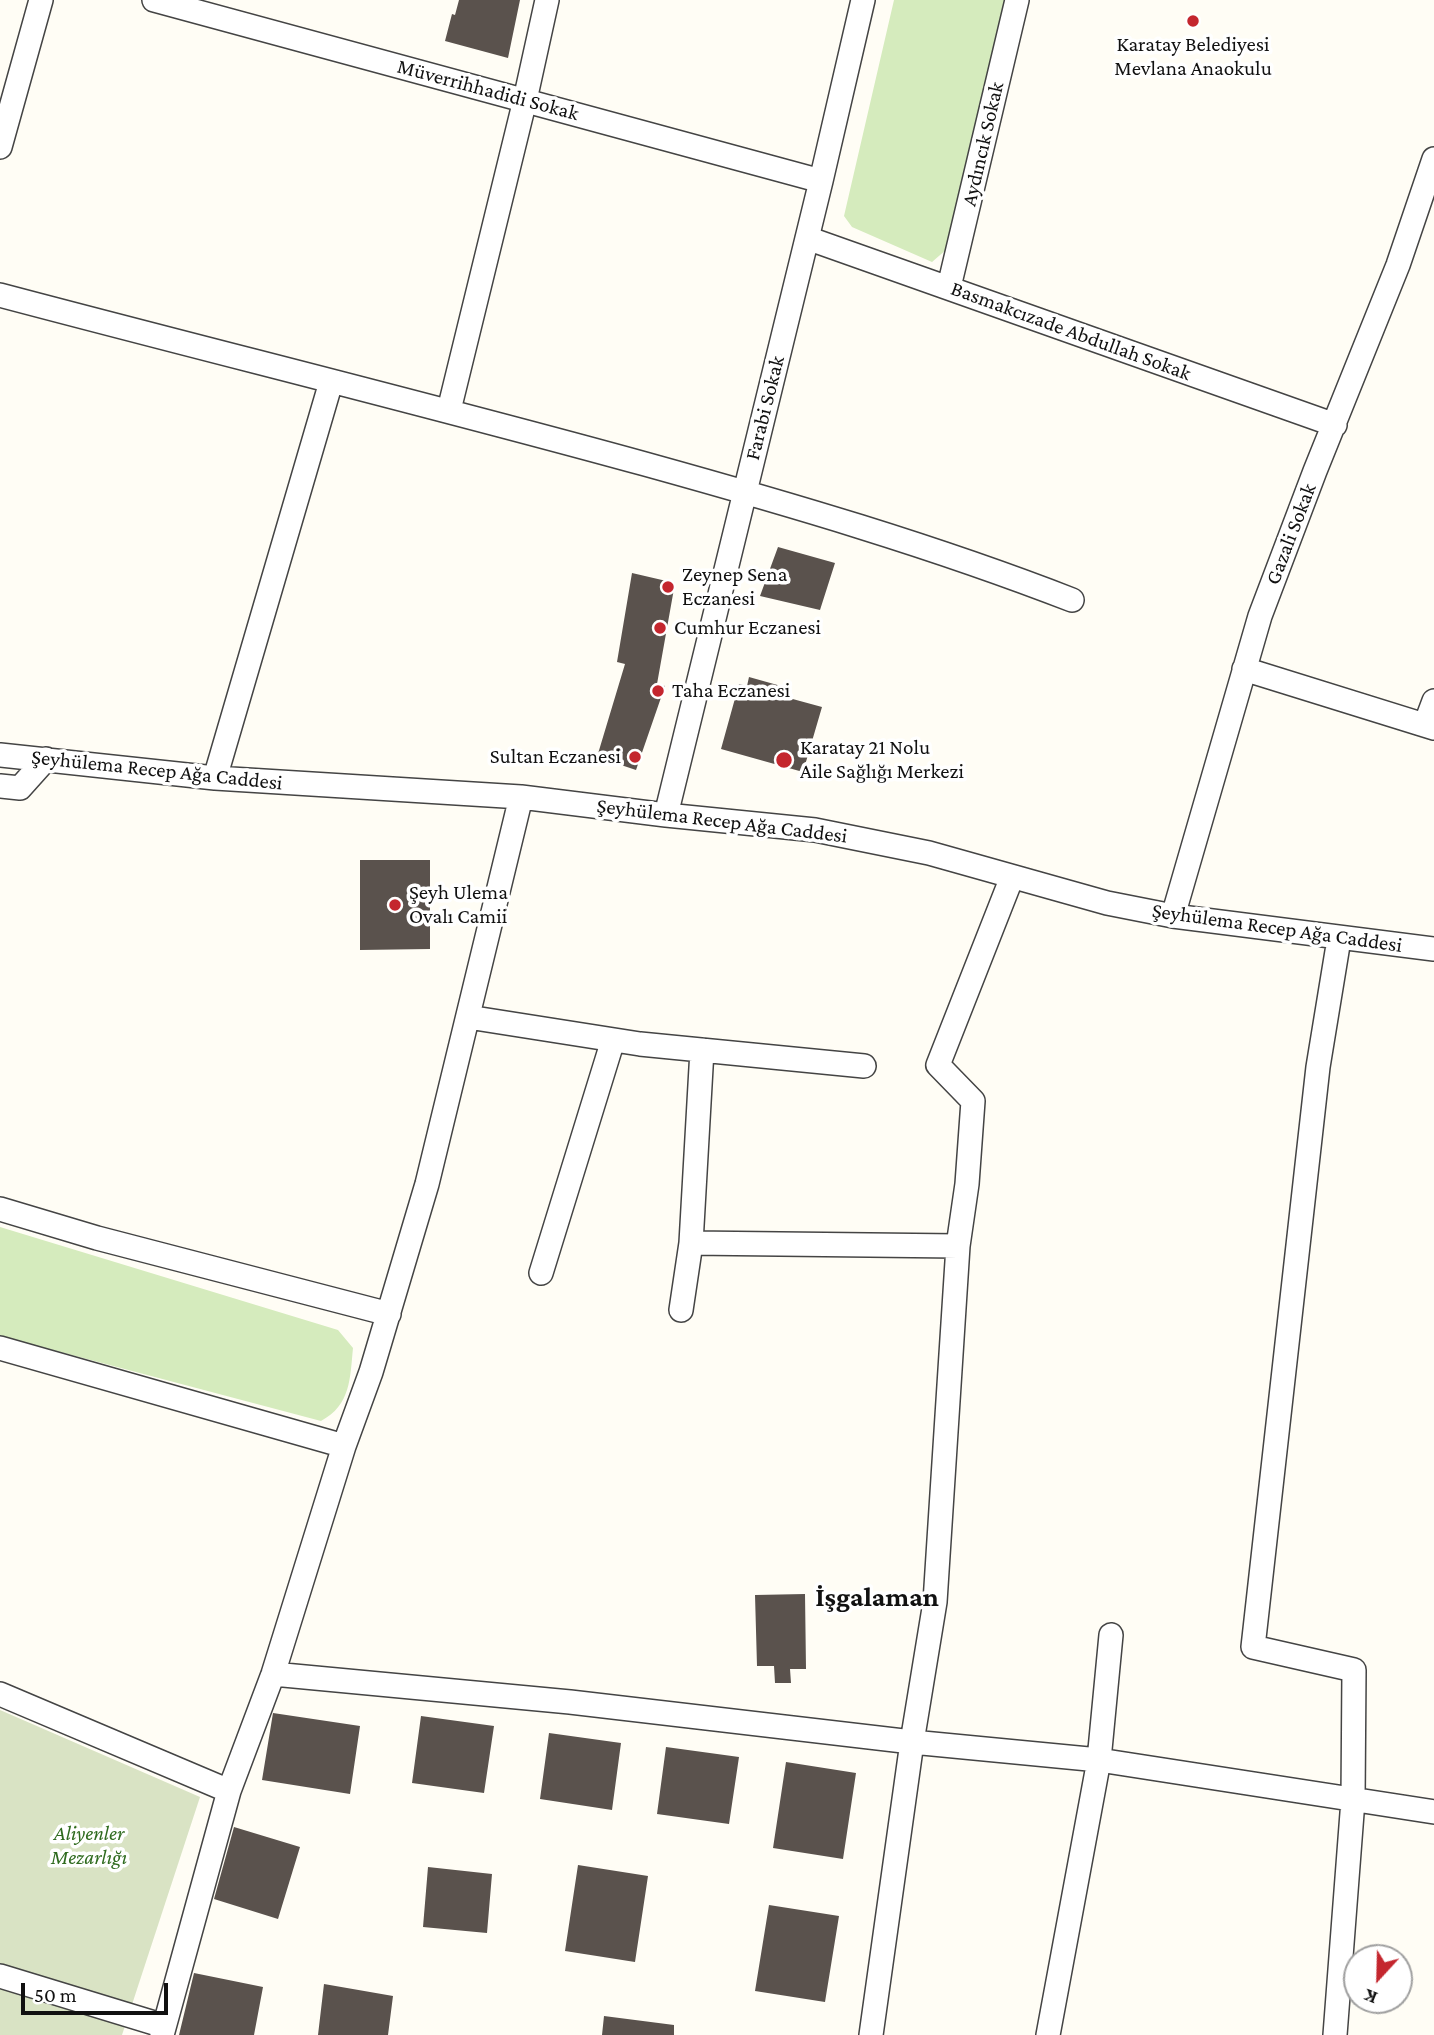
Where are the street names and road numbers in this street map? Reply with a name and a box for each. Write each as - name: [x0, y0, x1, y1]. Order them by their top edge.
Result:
- street label: Müverrihhadidi Sokak: [394, 54, 582, 126]
- street label: Aydıncık Sokak: [956, 79, 1010, 209]
- street label: Basmakcızade Abdullah Sokak: [947, 276, 1195, 386]
- street label: Farabi Sokak: [740, 353, 790, 463]
- street label: Gazali Sokak: [1260, 480, 1322, 588]
- street label: Şeyhülema Recep Ağa Caddesi: [30, 744, 284, 796]
- street label: Şeyhülema Recep Ağa Caddesi: [595, 793, 849, 849]
- street label: Şeyhülema Recep Ağa Caddesi: [1150, 898, 1404, 958]

